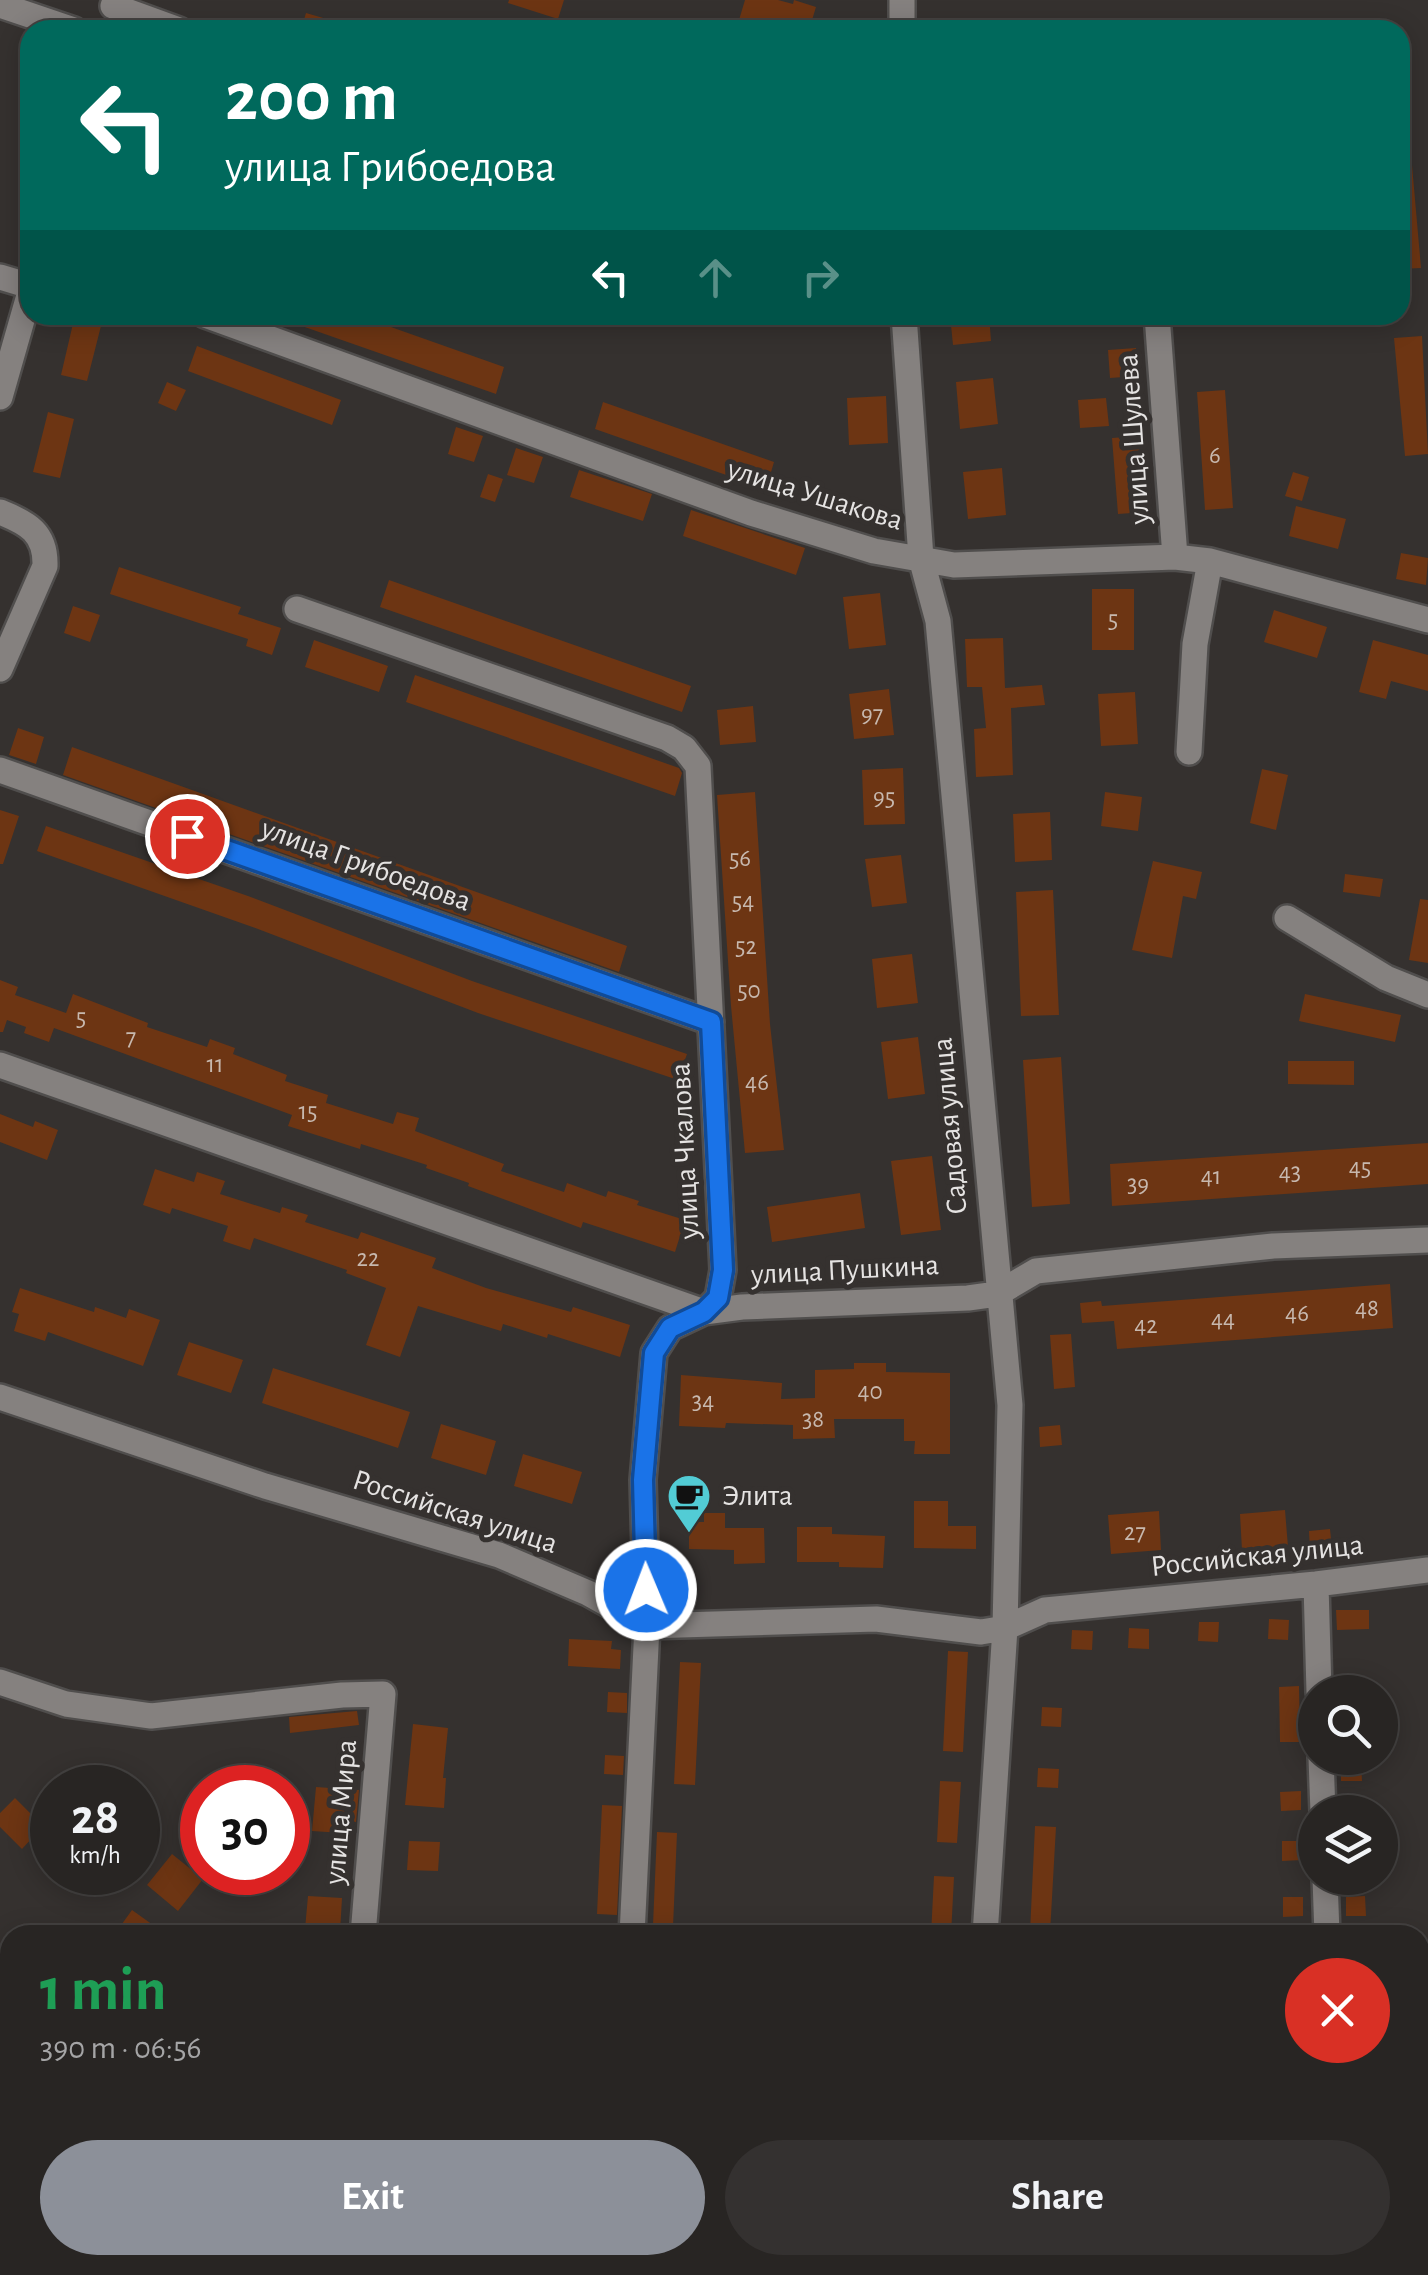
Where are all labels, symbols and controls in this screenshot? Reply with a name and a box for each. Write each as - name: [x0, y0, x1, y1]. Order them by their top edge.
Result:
- icon: left: [60, 60, 190, 190]
- text: 200 m: [225, 63, 398, 133]
- text: улица Грибоедова: [225, 145, 556, 190]
- icon: left: [583, 250, 638, 305]
- icon: ahead: [688, 250, 743, 305]
- icon: right: [793, 250, 848, 305]
- street label: улица Шулева: [1113, 353, 1155, 526]
- house number: 6: [1209, 443, 1221, 468]
- street label: улица Ушакова: [723, 454, 906, 536]
- house number: 5: [1108, 607, 1118, 632]
- house number: 97: [861, 702, 883, 727]
- house number: 95: [873, 785, 895, 810]
- pin: [145, 794, 230, 879]
- icon: arrive: [160, 809, 215, 864]
- street label: улица Грибоедова: [256, 813, 475, 917]
- house number: 56: [729, 846, 751, 871]
- house number: 54: [732, 889, 754, 914]
- house number: 52: [735, 934, 757, 959]
- house number: 50: [737, 978, 761, 1003]
- house number: 5: [76, 1005, 86, 1030]
- house number: 7: [126, 1025, 136, 1050]
- street label: Садовая улица: [927, 1036, 973, 1216]
- house number: 11: [206, 1052, 224, 1077]
- street label: улица Чкалова: [665, 1062, 705, 1241]
- house number: 46: [745, 1070, 769, 1095]
- house number: 15: [298, 1099, 318, 1124]
- house number: 45: [1349, 1155, 1371, 1180]
- house number: 43: [1279, 1160, 1301, 1185]
- house number: 41: [1201, 1164, 1221, 1189]
- house number: 39: [1127, 1172, 1149, 1197]
- house number: 22: [357, 1246, 379, 1271]
- street label: улица Пушкина: [749, 1250, 940, 1290]
- house number: 48: [1355, 1296, 1379, 1321]
- house number: 46: [1285, 1301, 1309, 1326]
- house number: 44: [1211, 1307, 1235, 1332]
- house number: 42: [1134, 1313, 1158, 1338]
- house number: 40: [857, 1379, 883, 1404]
- house number: 34: [692, 1389, 714, 1414]
- house number: 38: [802, 1407, 824, 1432]
- street label: Российская улица: [349, 1465, 561, 1559]
- cafe icon: Элита: [666, 1473, 712, 1534]
- place label: Элита: [722, 1481, 793, 1511]
- house number: 27: [1124, 1520, 1146, 1545]
- street label: Российская улица: [1149, 1530, 1365, 1582]
- position arrow: [594, 1538, 698, 1642]
- map controls: [1298, 1675, 1398, 1895]
- button: search: [1298, 1675, 1398, 1775]
- street label: улица Мира: [320, 1738, 362, 1887]
- speed limit sign: 30: [180, 1765, 310, 1895]
- text: 28: [71, 1793, 119, 1843]
- button: layers: [1298, 1795, 1398, 1895]
- text: km/h: [69, 1843, 121, 1868]
- button: close: [1285, 1958, 1390, 2063]
- text: 1 min: [40, 1961, 166, 2021]
- text: 390 m · 06:56: [40, 2032, 202, 2064]
- button: Exit: [40, 2140, 705, 2255]
- button: Share: [725, 2140, 1390, 2255]

